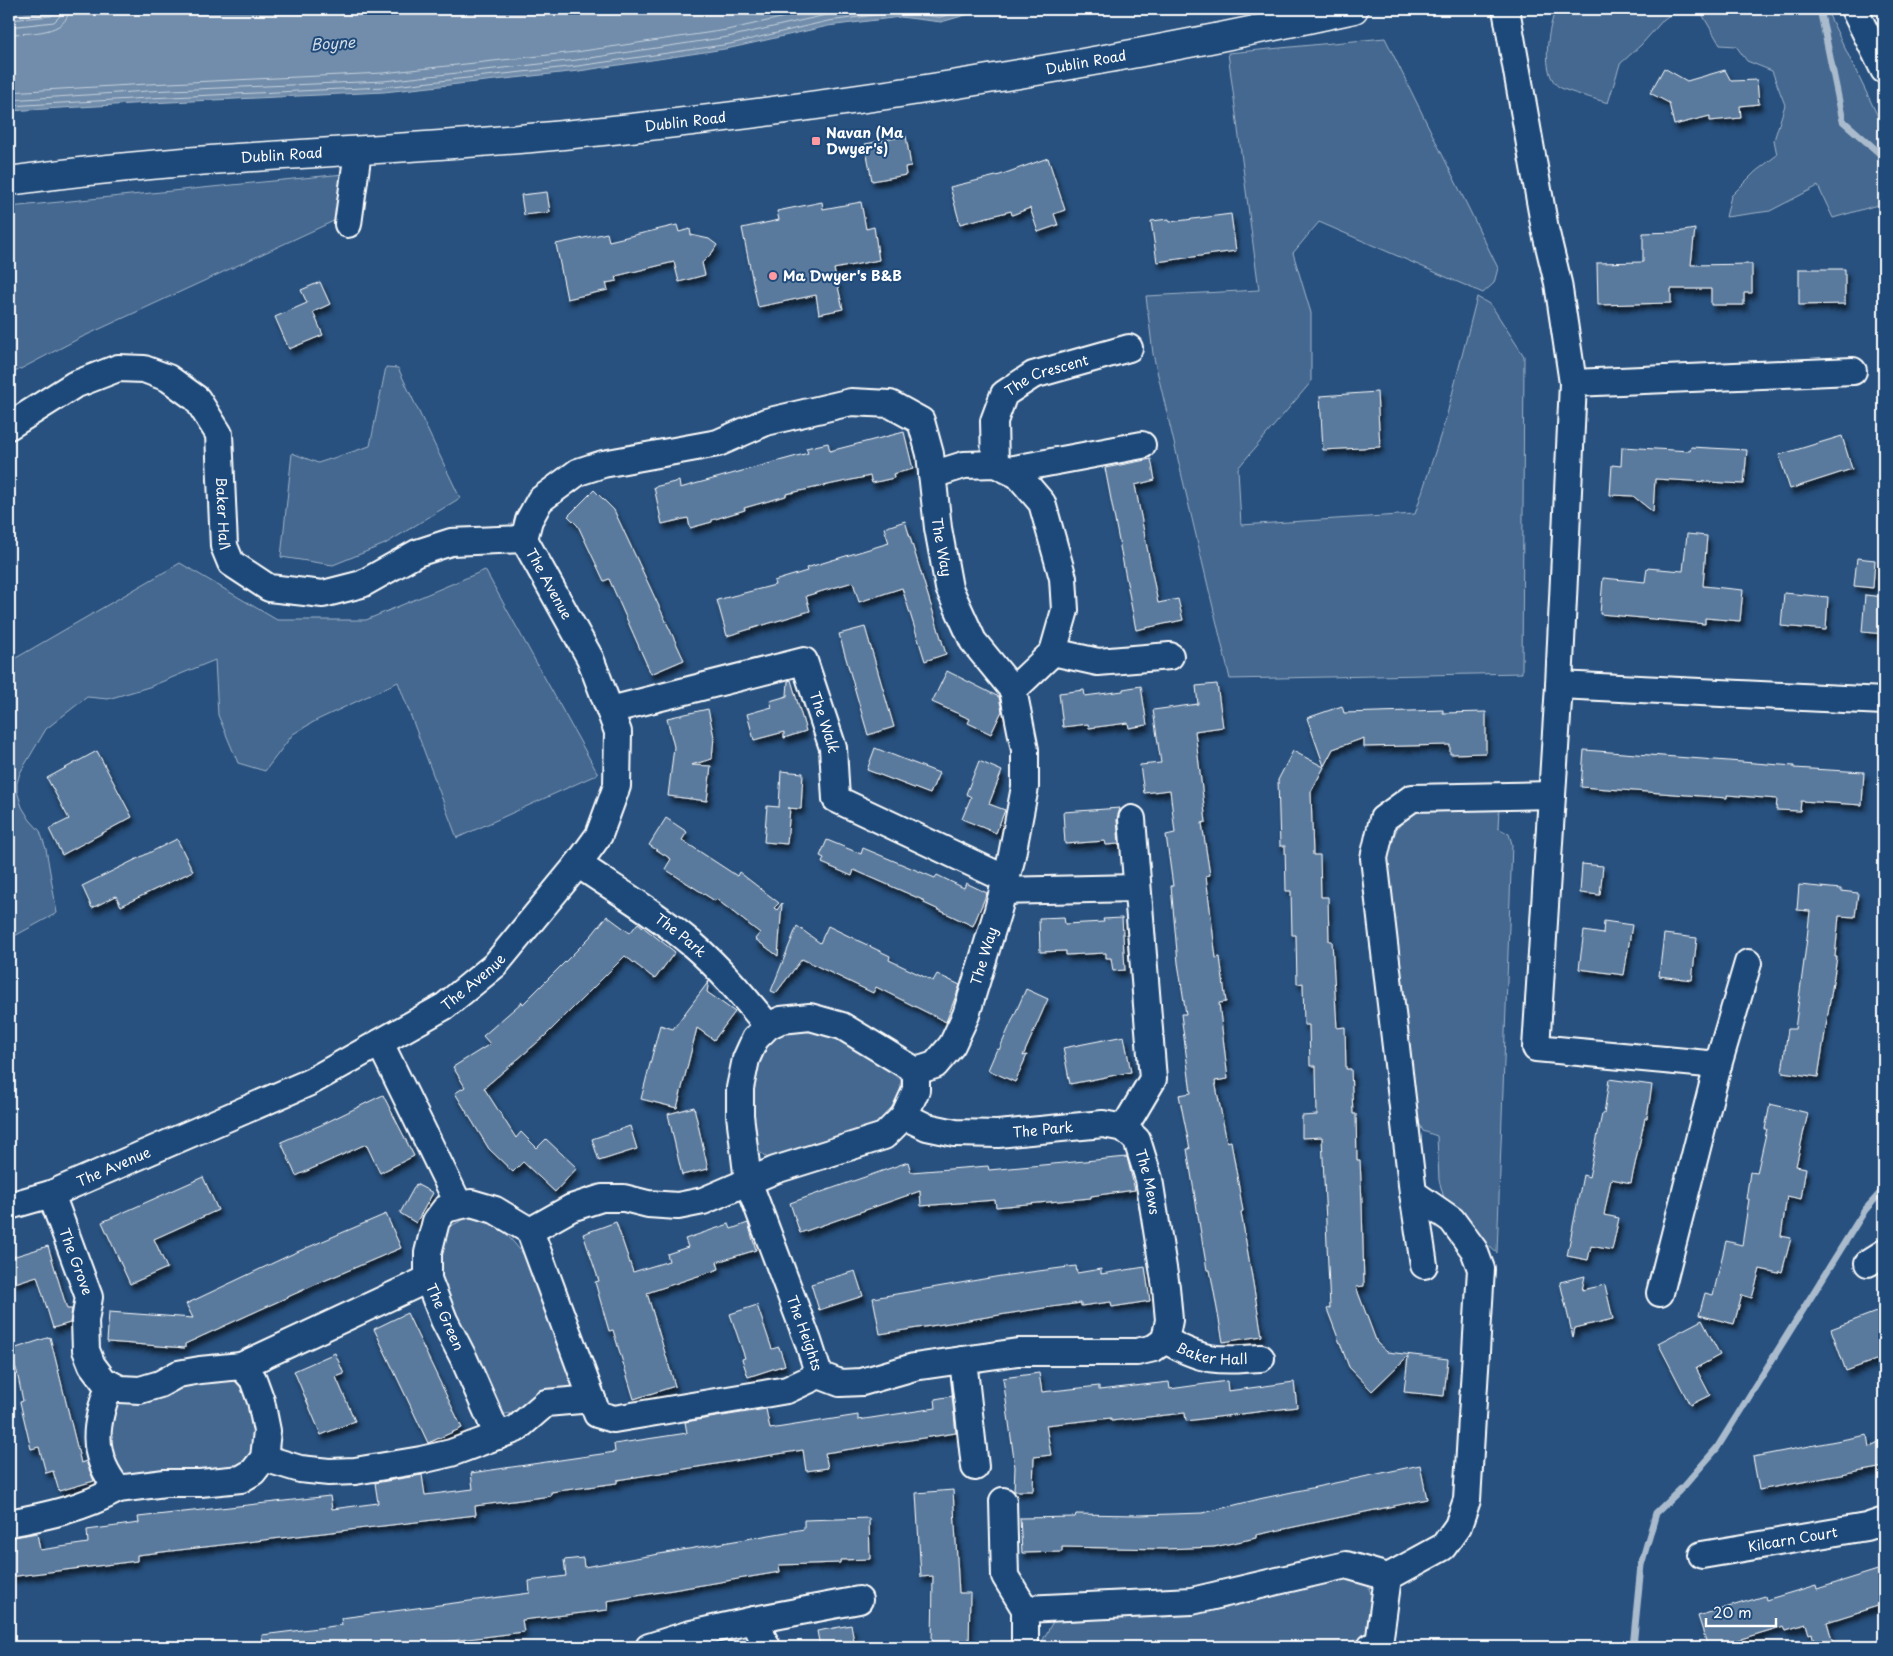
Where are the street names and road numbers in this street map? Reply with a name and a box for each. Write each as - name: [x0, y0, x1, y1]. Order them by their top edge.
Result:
- street label: Dublin Road: [1043, 44, 1128, 79]
- street label: Dublin Road: [643, 106, 727, 136]
- street label: Dublin Road: [240, 141, 323, 168]
- street label: The Crescent: [1000, 349, 1091, 401]
- street label: Baker Hall: [211, 476, 236, 553]
- street label: The Way: [927, 516, 958, 578]
- street label: The Avenue: [521, 544, 578, 624]
- street label: The Walk: [805, 688, 844, 755]
- street label: The Park: [651, 908, 712, 962]
- street label: The Way: [965, 924, 1002, 988]
- street label: The Avenue: [436, 949, 510, 1015]
- street label: The Park: [1012, 1116, 1075, 1143]
- street label: The Avenue: [73, 1141, 154, 1192]
- street label: The Mews: [1130, 1146, 1165, 1216]
- street label: The Grove: [54, 1225, 98, 1298]
- street label: The Green: [421, 1280, 470, 1354]
- street label: The Heights: [782, 1292, 828, 1374]
- street label: Baker Hall: [1173, 1337, 1248, 1370]
- street label: Kilcarn Court: [1746, 1521, 1839, 1557]

